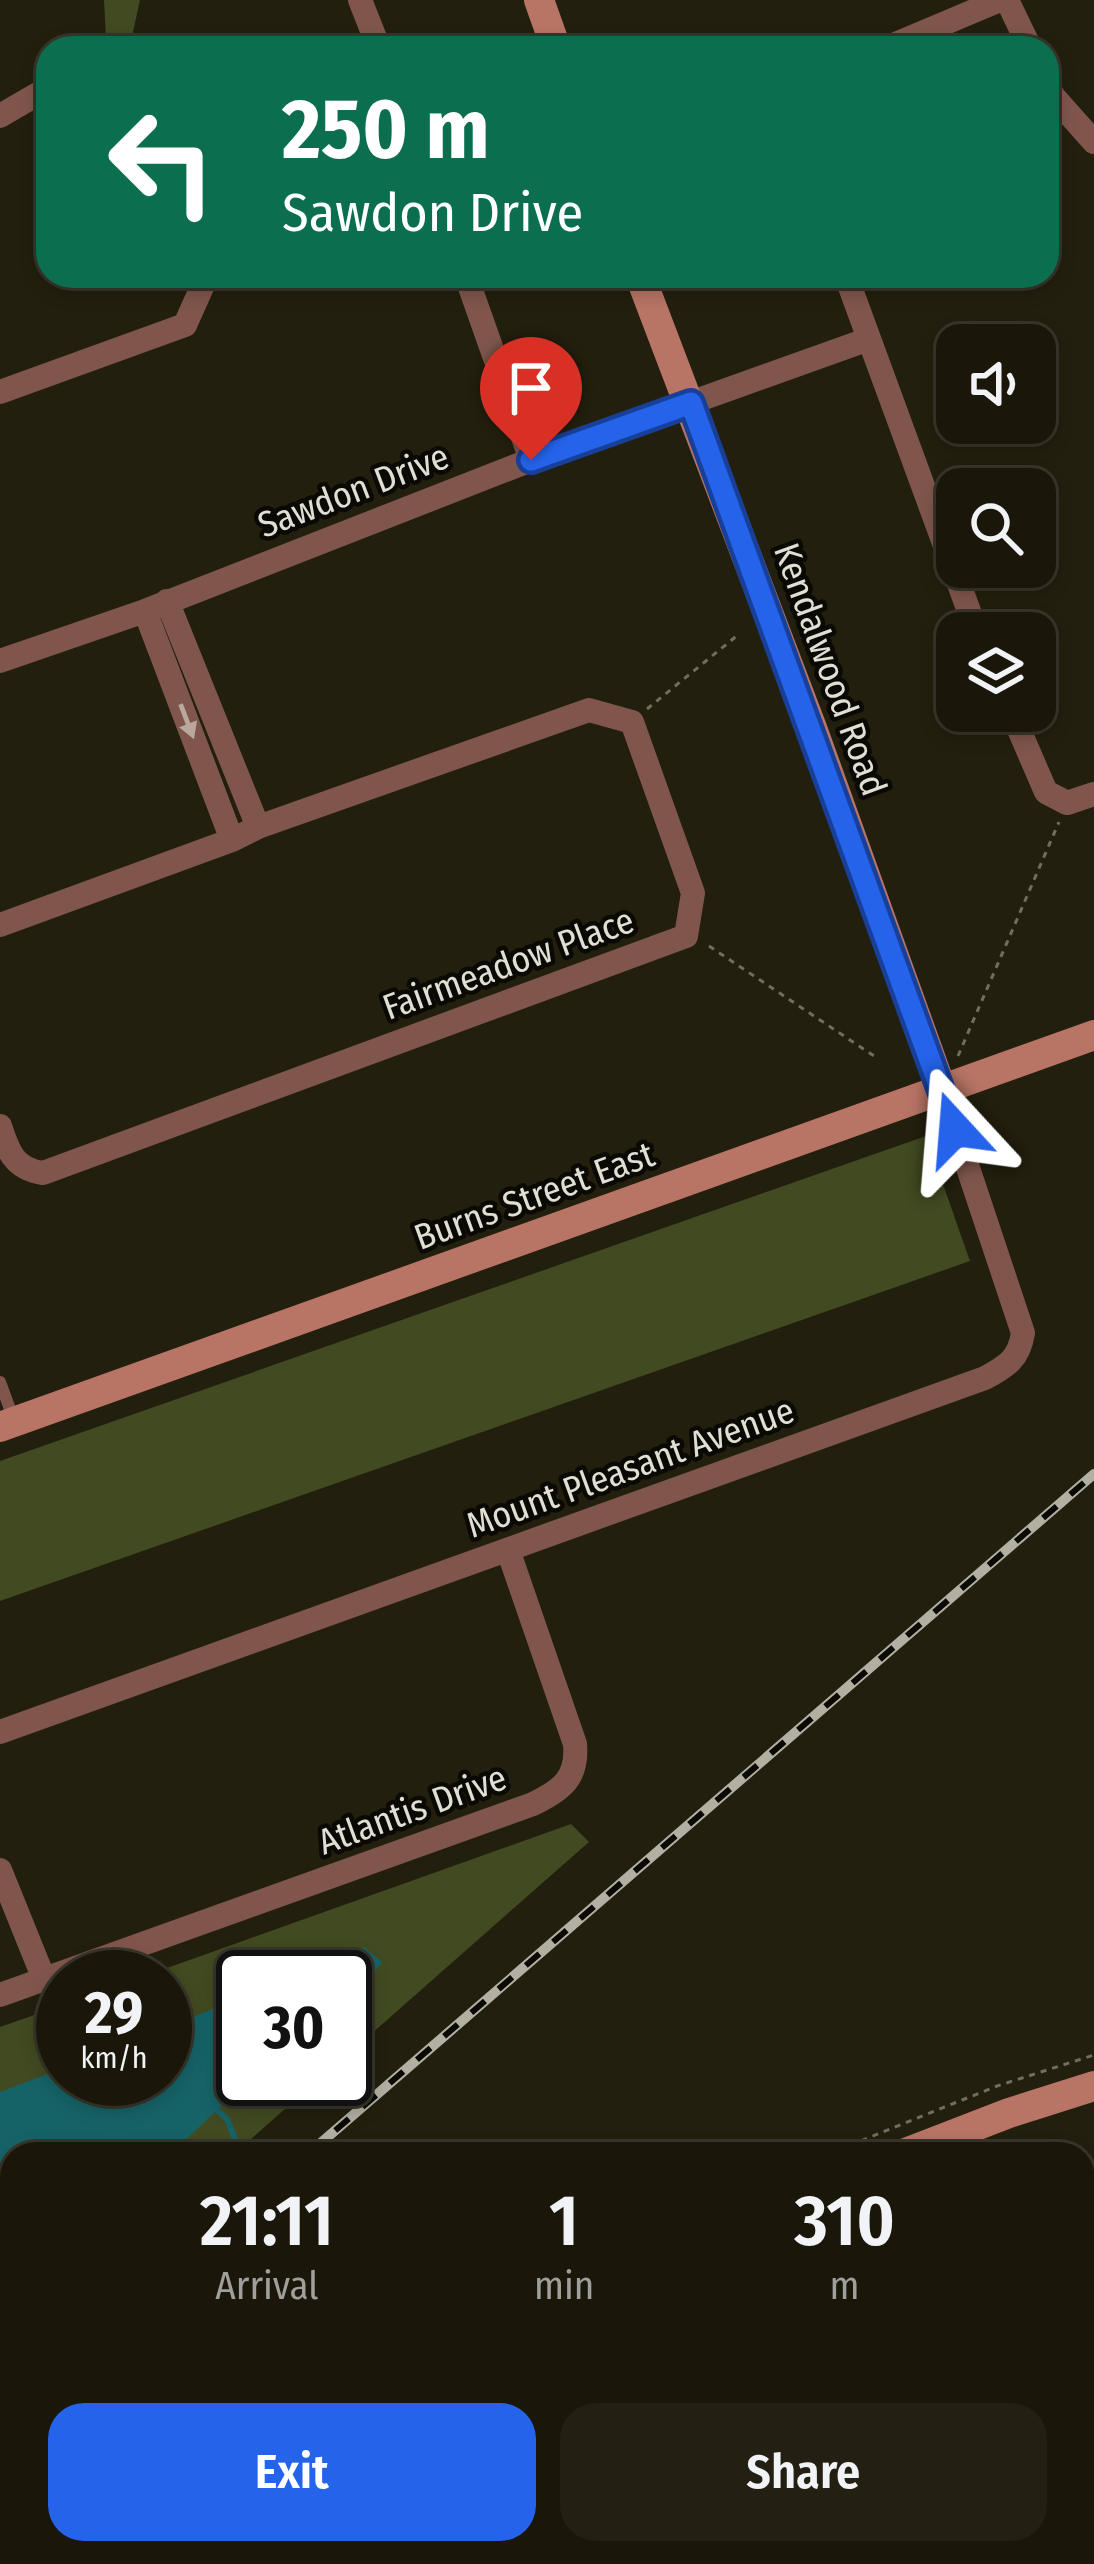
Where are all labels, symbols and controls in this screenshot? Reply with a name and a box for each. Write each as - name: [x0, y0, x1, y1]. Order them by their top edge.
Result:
- text: 250 m: [282, 79, 490, 180]
- icon: left: [84, 84, 240, 240]
- text: Sawdon Drive: [282, 181, 583, 245]
- map controls: [936, 324, 1056, 732]
- button: sound: [936, 324, 1056, 444]
- pin: [480, 337, 582, 460]
- icon: arrive: [498, 355, 564, 421]
- street label: Sawdon Drive: [252, 434, 455, 547]
- button: search: [936, 468, 1056, 588]
- street label: Kendalwood Road: [764, 537, 896, 801]
- button: layers: [936, 612, 1056, 732]
- one-way arrow: [178, 703, 197, 739]
- street label: Fairmeadow Place: [377, 898, 640, 1030]
- position arrow: [892, 1066, 1018, 1192]
- street label: Burns Street East: [408, 1132, 660, 1260]
- street label: Mount Pleasant Avenue: [461, 1388, 800, 1548]
- street label: Atlantis Drive: [312, 1756, 513, 1864]
- speed limit sign: 30: [216, 1950, 372, 2106]
- text: 29: [85, 1977, 143, 2049]
- text: km/h: [81, 2040, 147, 2076]
- text: 21:11: [200, 2178, 334, 2264]
- text: 1: [549, 2178, 579, 2264]
- text: 310: [794, 2178, 895, 2264]
- text: Arrival: [215, 2263, 319, 2309]
- text: min: [534, 2263, 594, 2309]
- text: m: [830, 2263, 860, 2309]
- button: Exit: [48, 2403, 536, 2541]
- button: Share: [560, 2403, 1047, 2541]

